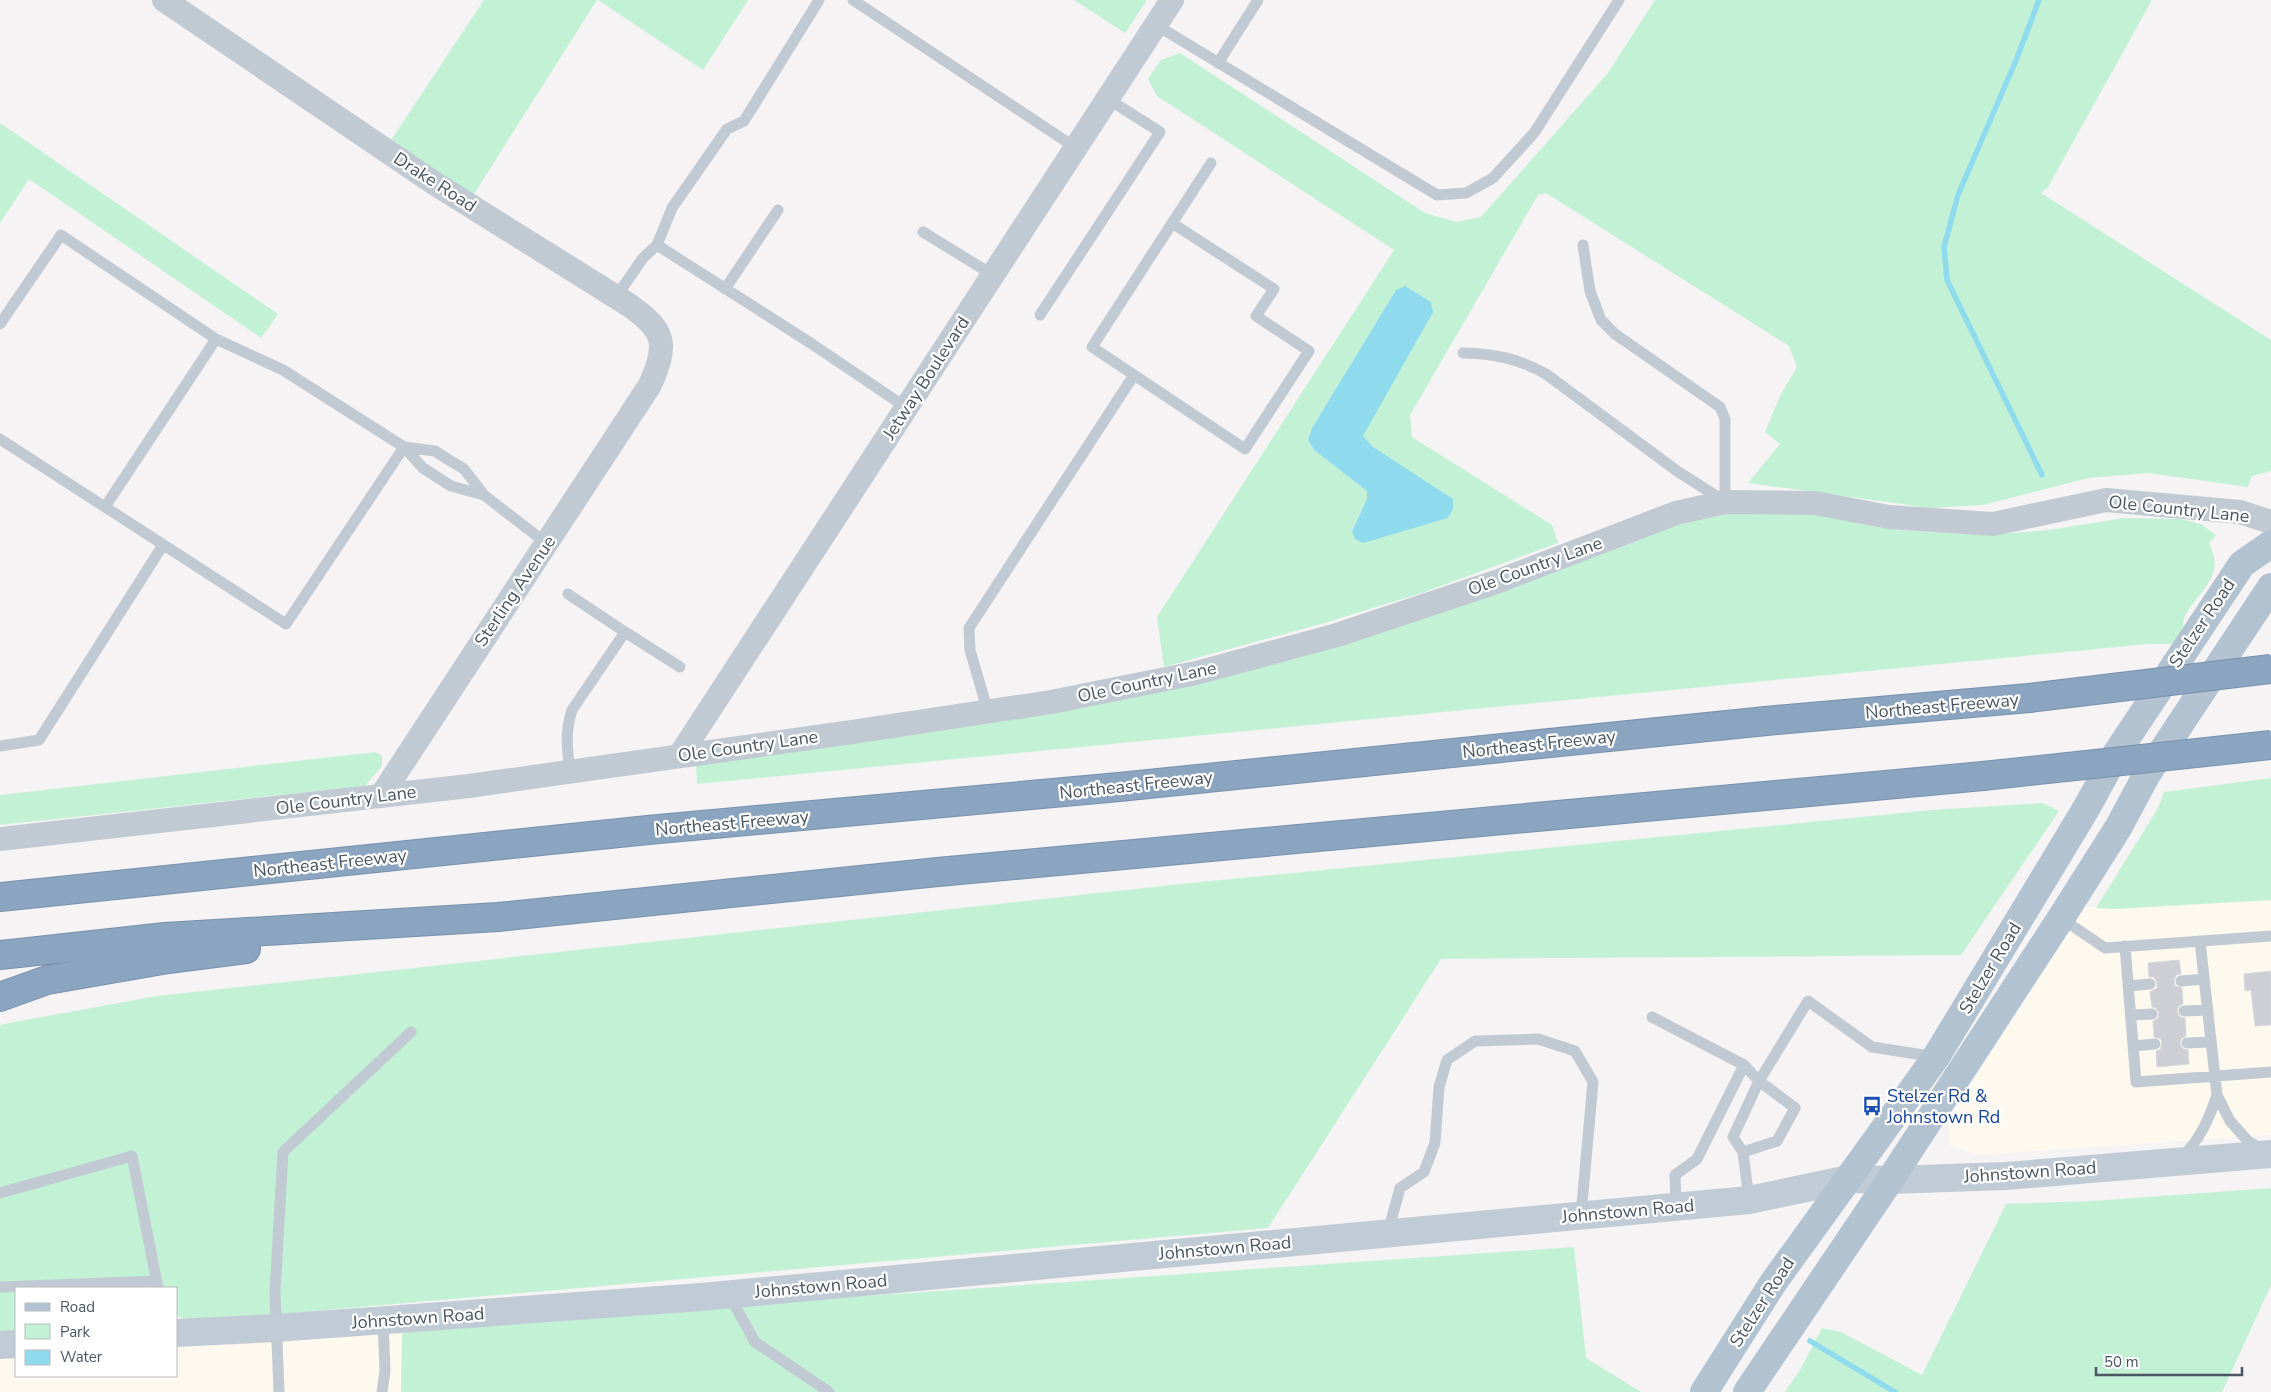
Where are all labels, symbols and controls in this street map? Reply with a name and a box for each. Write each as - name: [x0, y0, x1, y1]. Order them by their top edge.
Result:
- street label: Drake Road: [389, 146, 481, 218]
- street label: Jetway Boulevard: [877, 312, 975, 445]
- street label: Ole Country Lane: [2107, 490, 2251, 528]
- street label: Sterling Avenue: [469, 531, 561, 651]
- street label: Ole Country Lane: [1464, 531, 1606, 601]
- street label: Stelzer Road: [2163, 574, 2241, 672]
- street label: Ole Country Lane: [1075, 656, 1219, 708]
- street label: Northeast Freeway: [1864, 687, 2021, 725]
- street label: Ole Country Lane: [676, 724, 820, 768]
- street label: Northeast Freeway: [1461, 724, 1618, 764]
- street label: Northeast Freeway: [1058, 765, 1215, 805]
- street label: Ole Country Lane: [274, 779, 418, 821]
- street label: Northeast Freeway: [654, 804, 811, 842]
- street label: Northeast Freeway: [252, 843, 409, 883]
- street label: Stelzer Road: [1953, 918, 2027, 1018]
- place label: Stelzer Rd & Johnstown Rd: [1886, 1084, 2000, 1129]
- bus stop icon: Stelzer Rd & Johnstown Rd: [1861, 1095, 1883, 1117]
- street label: Johnstown Road: [1962, 1155, 2097, 1189]
- street label: Johnstown Road: [1560, 1193, 1695, 1229]
- street label: Johnstown Road: [1157, 1230, 1292, 1266]
- street label: Stelzer Road: [1724, 1252, 1800, 1352]
- street label: Johnstown Road: [753, 1268, 888, 1304]
- legend: [15, 1287, 178, 1377]
- text: Road: [60, 1297, 95, 1317]
- street label: Johnstown Road: [350, 1301, 485, 1335]
- text: Park: [60, 1322, 90, 1342]
- scale bar: [2096, 1344, 2242, 1376]
- text: Water: [60, 1347, 103, 1367]
- text: 50 m: [2104, 1352, 2139, 1372]

